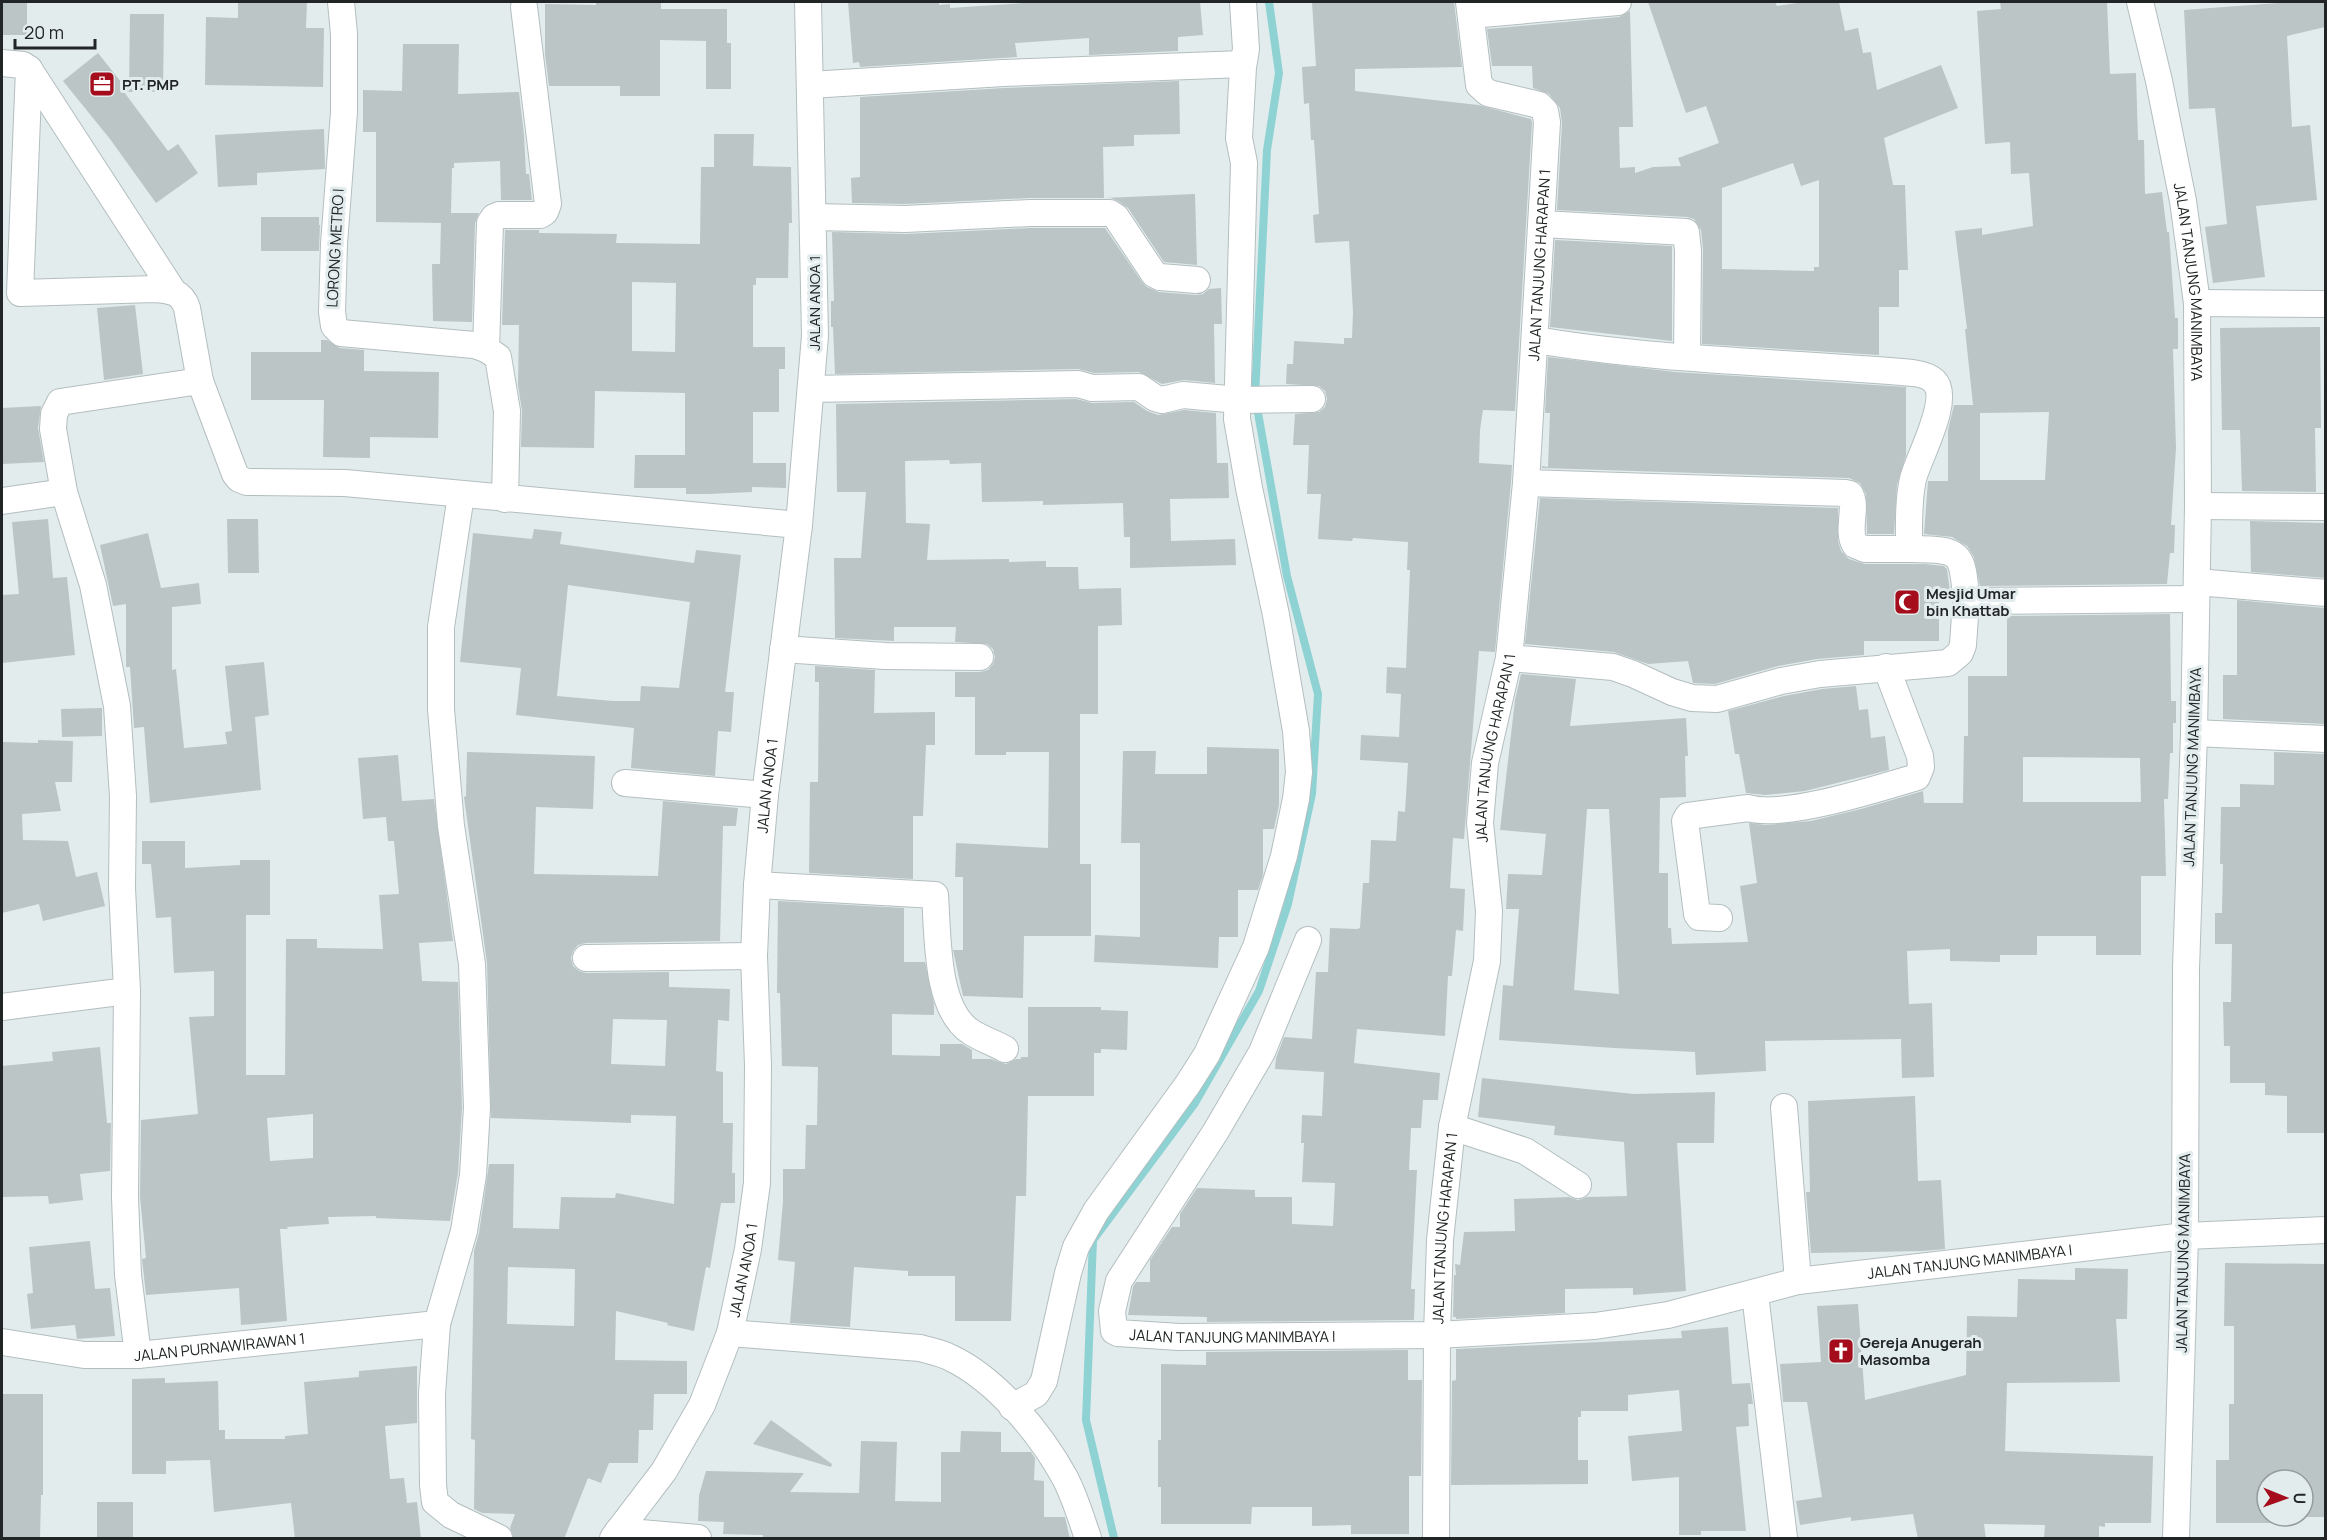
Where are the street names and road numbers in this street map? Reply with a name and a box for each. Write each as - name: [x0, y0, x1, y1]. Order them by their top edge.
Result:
- street label: JALAN TANJUNG HARAPAN 1: [1523, 168, 1555, 361]
- street label: JALAN TANJUNG MANIMBAYA: [2169, 181, 2208, 382]
- street label: LORONG METRO I: [321, 188, 349, 308]
- street label: JALAN ANOA 1: [804, 255, 825, 351]
- street label: JALAN TANJUNG HARAPAN 1: [1469, 653, 1520, 844]
- street label: JALAN TANJUNG MANIMBAYA: [2178, 666, 2206, 867]
- street label: JALAN ANOA 1: [751, 737, 783, 834]
- street label: JALAN TANJUNG HARAPAN 1: [1427, 1131, 1462, 1324]
- street label: JALAN TANJUNG MANIMBAYA: [2171, 1153, 2195, 1353]
- street label: JALAN ANOA 1: [723, 1222, 762, 1319]
- street label: JALAN TANJUNG MANIMBAYA I: [1866, 1239, 2073, 1283]
- street label: JALAN TANJUNG MANIMBAYA I: [1129, 1323, 1335, 1348]
- street label: JALAN PURNAWIRAWAN 1: [134, 1327, 306, 1366]

